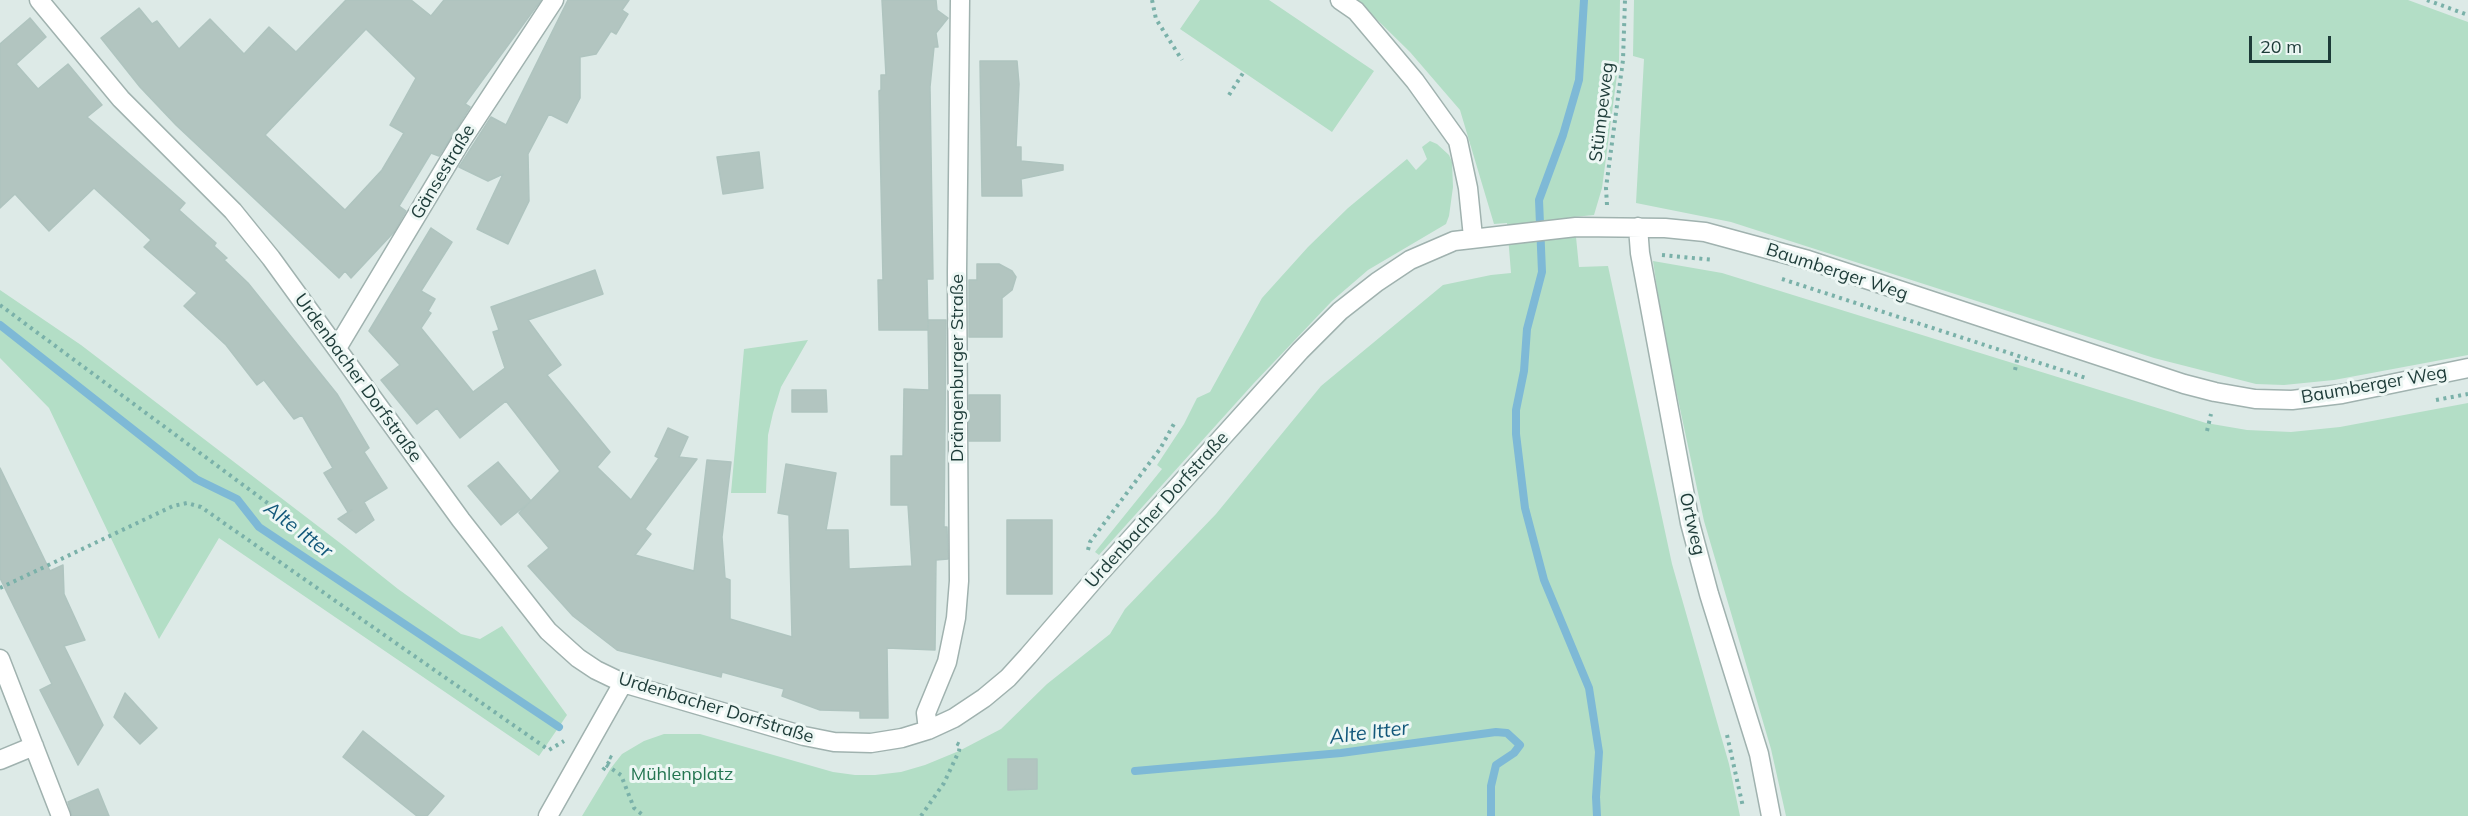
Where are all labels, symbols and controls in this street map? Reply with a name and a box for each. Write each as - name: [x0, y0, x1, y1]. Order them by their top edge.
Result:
- scale bar: [2252, 24, 2334, 62]
- text: 20 m: [2260, 35, 2302, 58]
- street label: Stümpeweg: [1585, 61, 1619, 163]
- street label: Gänsestraße: [406, 121, 480, 223]
- street label: Baumberger Weg: [1763, 239, 1911, 305]
- street label: Drängenburger Straße: [947, 274, 969, 462]
- street label: Urdenbacher Dorfstraße: [290, 289, 426, 467]
- street label: Baumberger Weg: [2299, 362, 2449, 408]
- street label: Urdenbacher Dorfstraße: [1081, 427, 1233, 593]
- street label: Ortweg: [1674, 491, 1710, 557]
- water label: Alte Itter: [259, 497, 337, 563]
- street label: Urdenbacher Dorfstraße: [616, 668, 816, 748]
- water label: Alte Itter: [1328, 716, 1410, 750]
- park label: Mühlenplatz: [631, 764, 733, 786]

